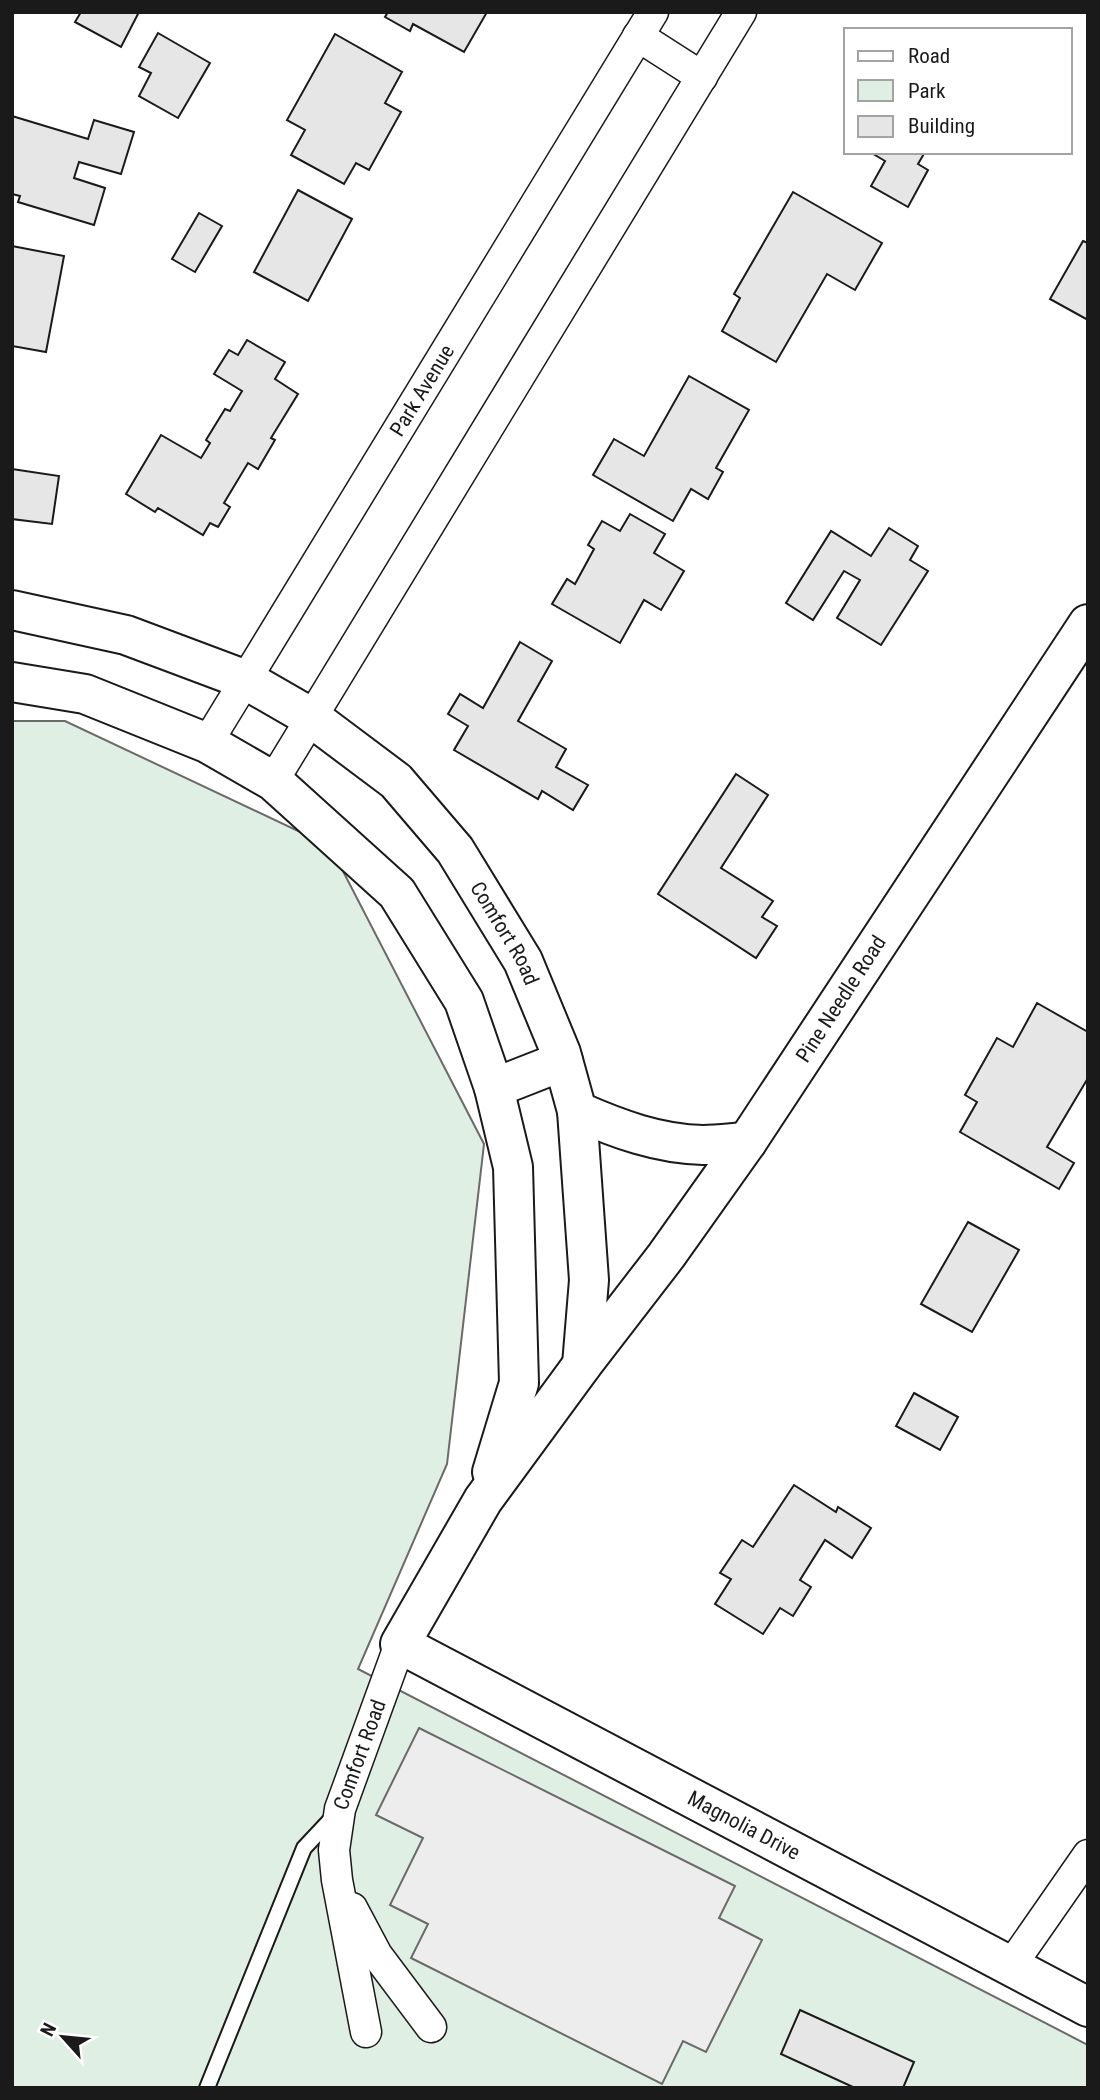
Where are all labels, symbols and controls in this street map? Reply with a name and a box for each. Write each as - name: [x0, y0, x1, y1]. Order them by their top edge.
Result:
- legend: [844, 28, 1072, 154]
- text: Road: [908, 44, 950, 68]
- text: Park: [908, 79, 946, 103]
- text: Building: [908, 114, 975, 138]
- street label: Park Avenue: [385, 340, 459, 441]
- street label: Comfort Road: [465, 877, 544, 989]
- street label: Pine Needle Road: [791, 931, 891, 1067]
- street label: Comfort Road: [329, 1696, 391, 1813]
- street label: Magnolia Drive: [684, 1786, 804, 1865]
- north arrow: [28, 2002, 98, 2072]
- text: N: [35, 2019, 61, 2040]

